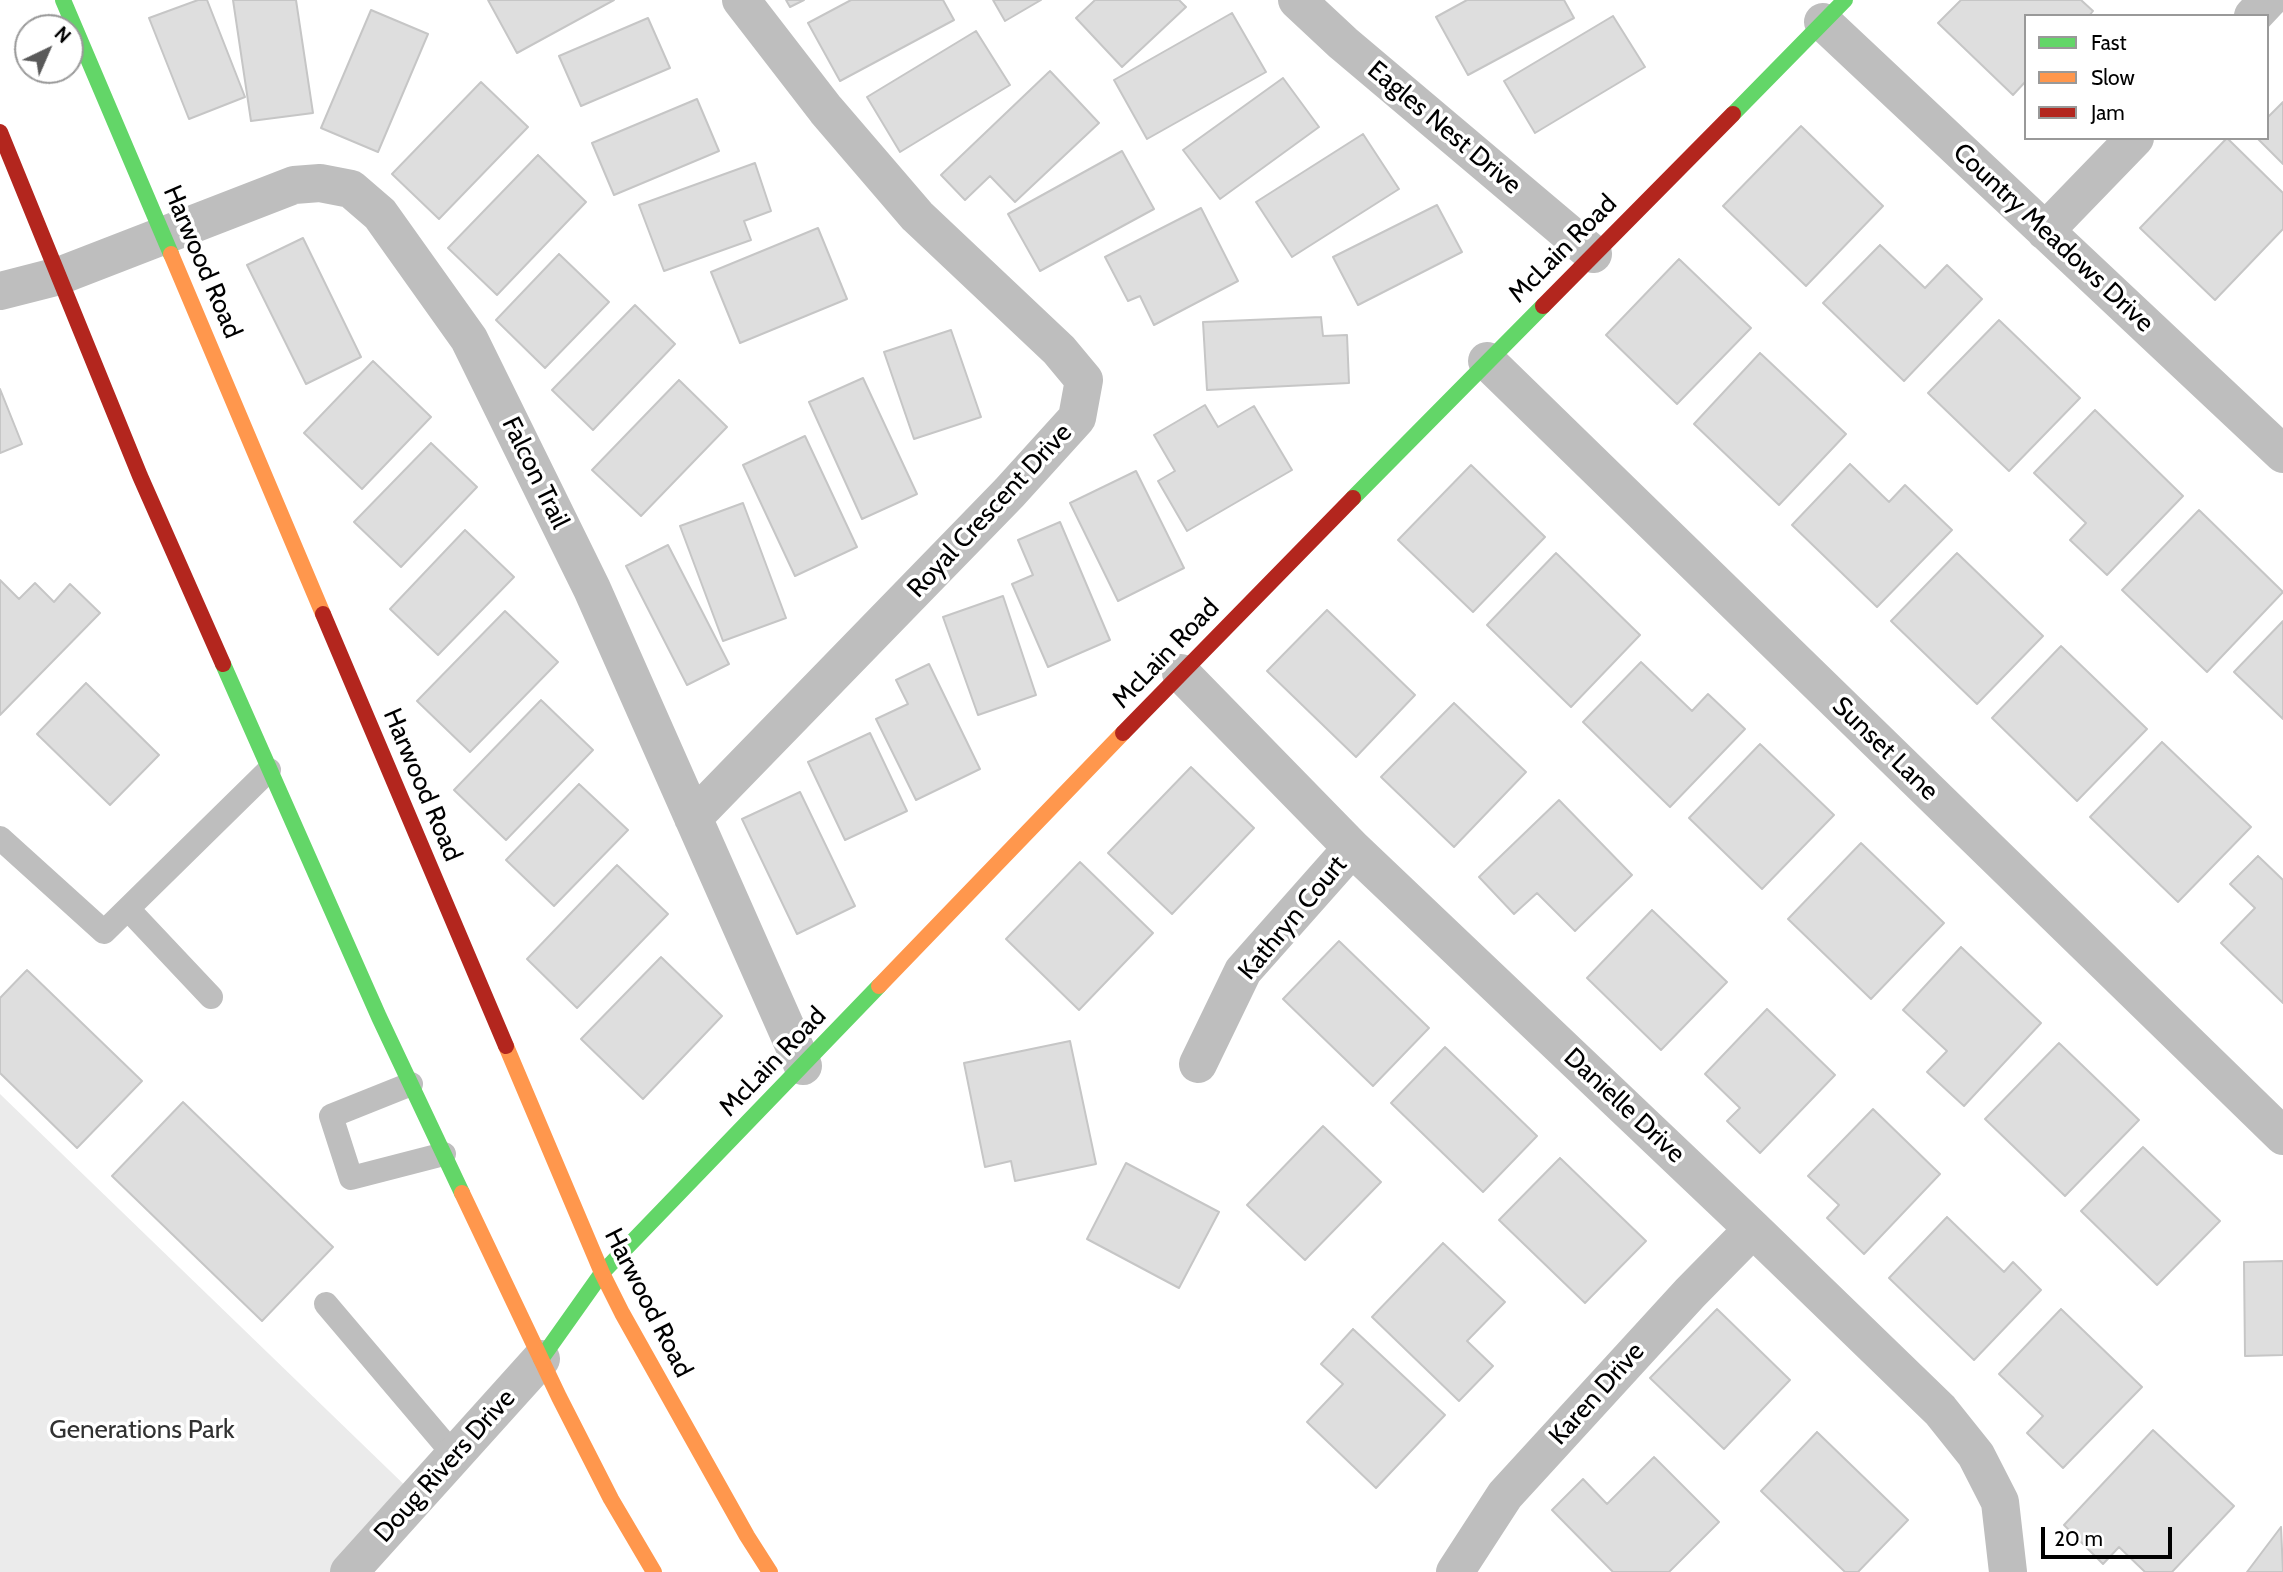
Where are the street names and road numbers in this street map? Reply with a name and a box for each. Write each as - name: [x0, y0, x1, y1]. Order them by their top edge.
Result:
- street label: Eagles Nest Drive: [1361, 55, 1527, 201]
- street label: Country Meadows Drive: [1946, 137, 2160, 339]
- street label: Harwood Road: [156, 181, 248, 343]
- street label: McLain Road: [1502, 188, 1624, 310]
- street label: Falcon Trail: [495, 412, 575, 534]
- street label: Royal Crescent Drive: [901, 417, 1079, 605]
- street label: McLain Road: [1106, 593, 1226, 715]
- street label: Sunset Lane: [1826, 691, 1944, 807]
- street label: Harwood Road: [376, 704, 468, 866]
- street label: Kathryn Court: [1232, 850, 1354, 986]
- street label: McLain Road: [713, 1001, 833, 1123]
- street label: Danielle Drive: [1557, 1042, 1691, 1170]
- street label: Harwood Road: [597, 1223, 699, 1383]
- street label: Karen Drive: [1543, 1336, 1651, 1452]
- street label: Doug Rivers Drive: [368, 1383, 522, 1549]

